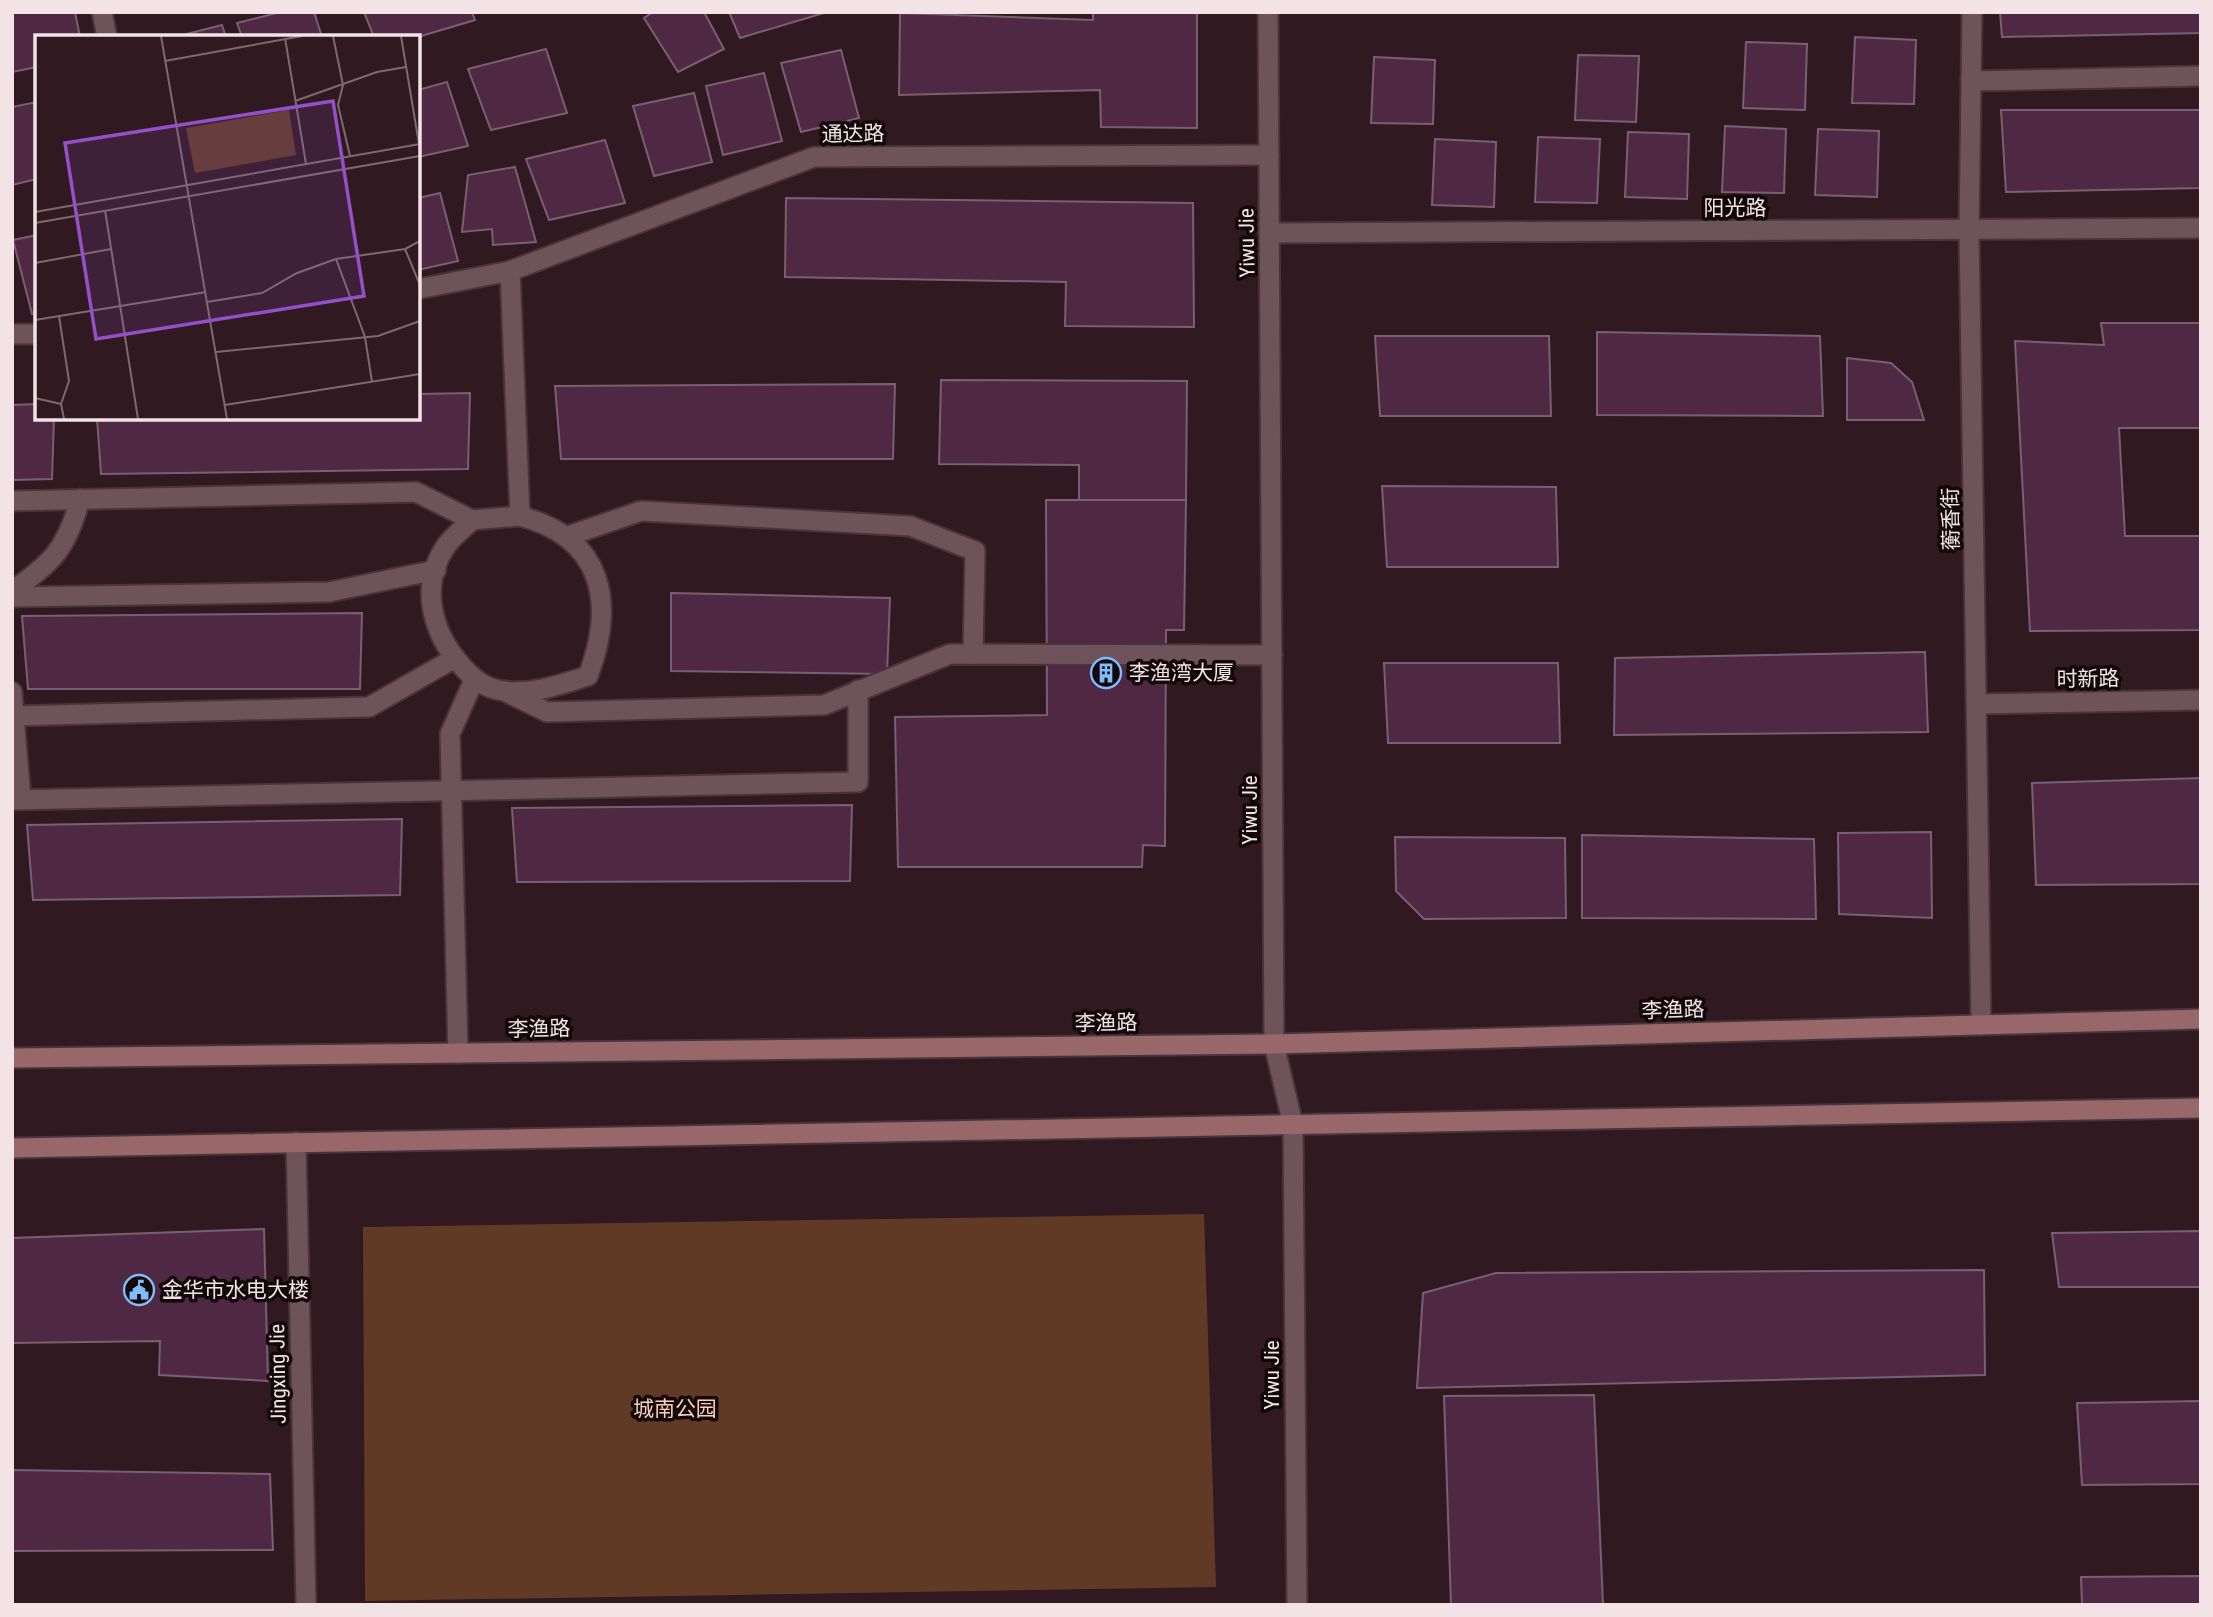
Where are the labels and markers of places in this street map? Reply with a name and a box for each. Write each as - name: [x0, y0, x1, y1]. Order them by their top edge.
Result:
- building icon: 李渔湾大厦: [1089, 656, 1123, 690]
- place label: 李渔湾大厦: [1129, 661, 1234, 685]
- public building icon: 金华市水电大楼: [122, 1273, 156, 1307]
- place label: 金华市水电大楼: [162, 1278, 309, 1302]

